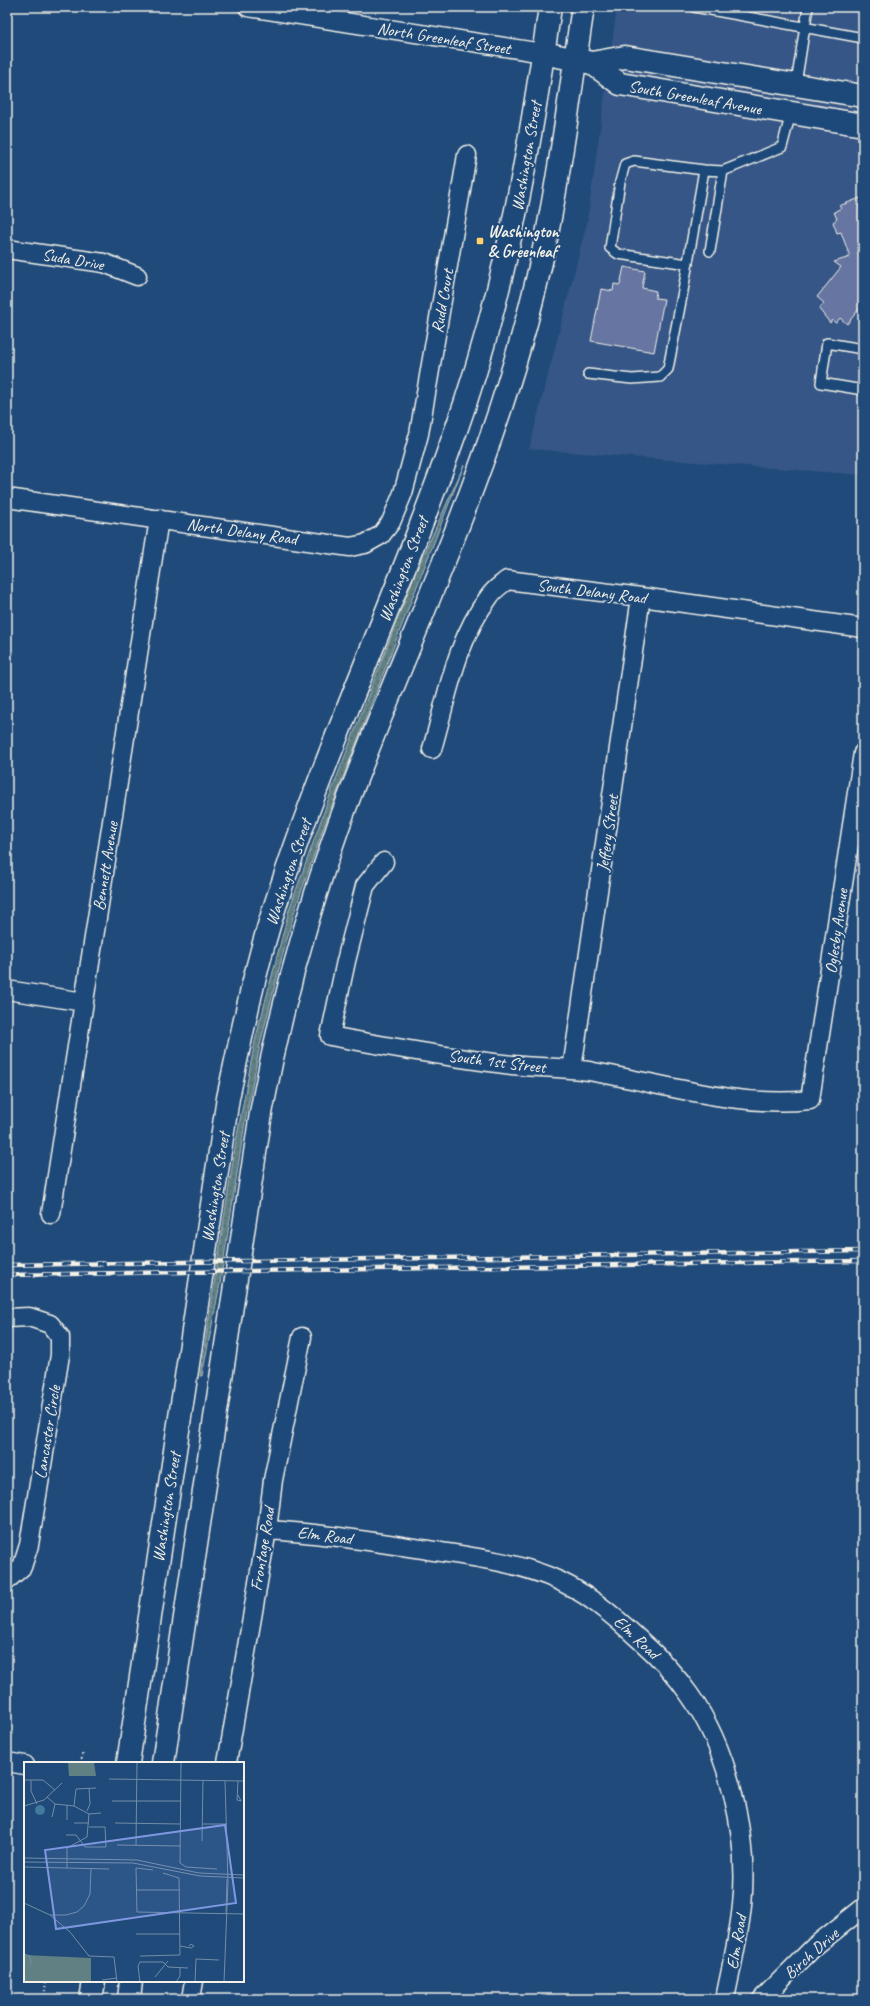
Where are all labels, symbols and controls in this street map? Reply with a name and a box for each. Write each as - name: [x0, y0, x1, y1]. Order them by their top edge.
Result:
- street label: North Greenleaf Street: [376, 18, 514, 60]
- street label: South Greenleaf Avenue: [627, 75, 764, 120]
- street label: Washington Street: [507, 98, 547, 212]
- place label: Washington & Greenleaf: [488, 221, 561, 262]
- marker: Washington & Greenleaf: [475, 236, 485, 246]
- street label: Suda Drive: [41, 244, 107, 275]
- street label: Rudd Court: [427, 265, 459, 335]
- street label: Washington Street: [374, 512, 434, 625]
- street label: North Delany Road: [186, 513, 301, 550]
- street label: South Delany Road: [536, 574, 650, 609]
- street label: Jeffery Street: [592, 791, 624, 874]
- street label: Washington Street: [261, 814, 317, 928]
- street label: Bennett Avenue: [88, 819, 123, 912]
- street label: Oglesby Avenue: [820, 886, 853, 975]
- street label: South 1st Street: [447, 1045, 549, 1078]
- street label: Washington Street: [196, 1129, 235, 1243]
- street label: Lancaster Circle: [30, 1383, 65, 1480]
- street label: Washington Street: [147, 1449, 186, 1563]
- street label: Frontage Road: [246, 1503, 280, 1592]
- street label: Elm Road: [296, 1522, 356, 1550]
- street label: Elm Road: [609, 1611, 666, 1665]
- inset map: [24, 1762, 244, 1982]
- street label: Elm Road: [721, 1911, 752, 1971]
- street label: Birch Drive: [780, 1922, 844, 1983]

